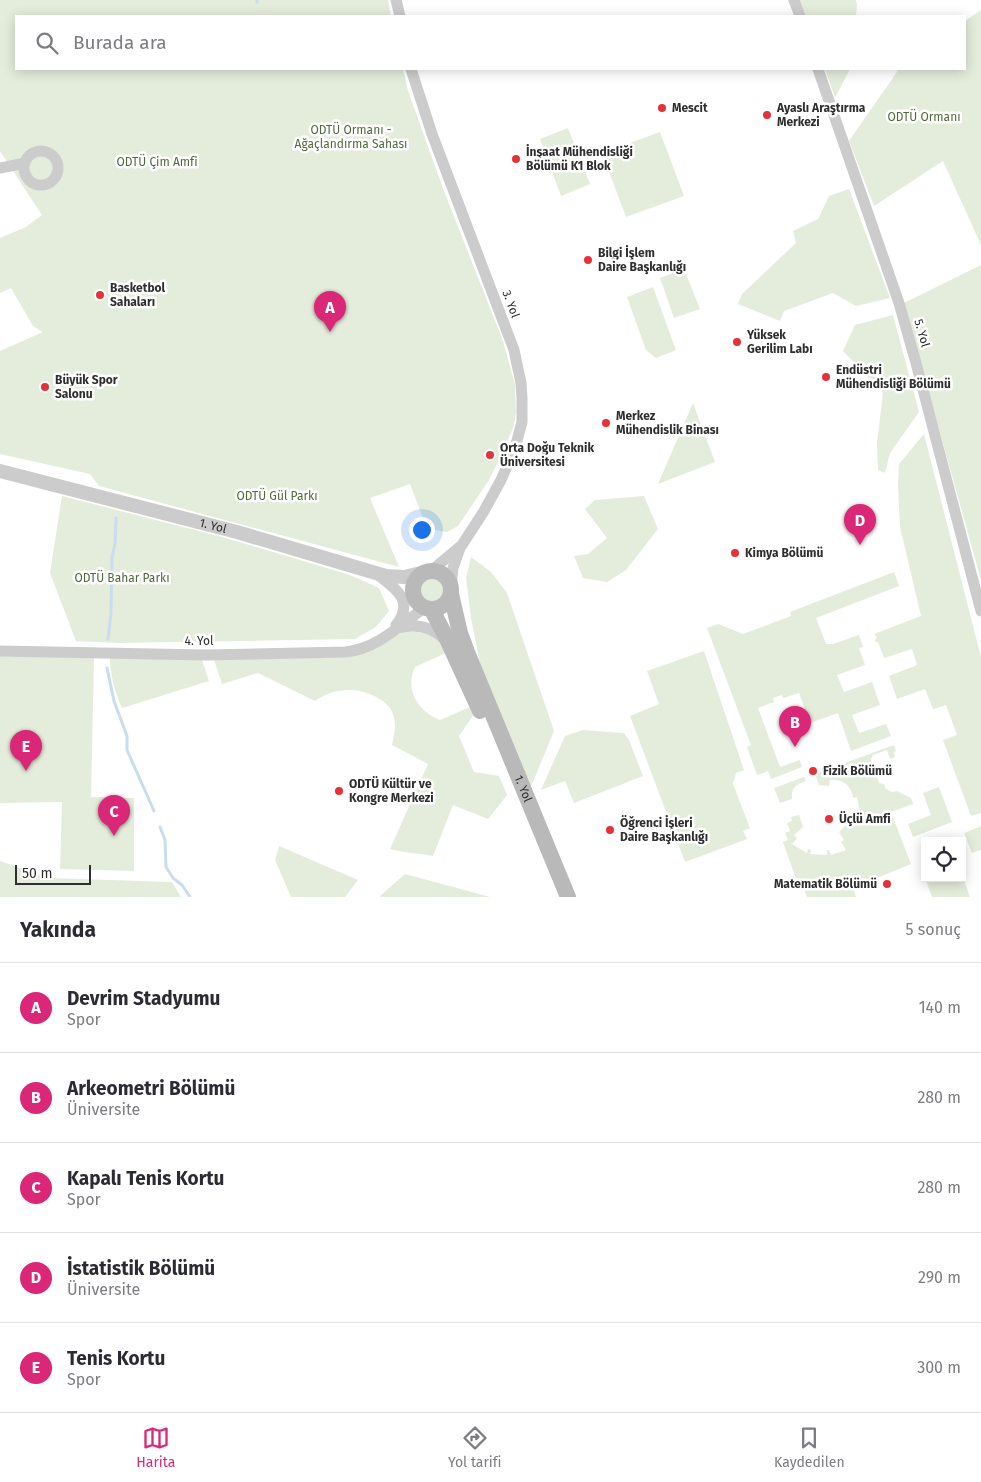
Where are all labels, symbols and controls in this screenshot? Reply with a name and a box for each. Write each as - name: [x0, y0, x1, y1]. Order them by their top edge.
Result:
- search box: [15, 15, 966, 70]
- icon: search: [33, 29, 61, 57]
- text: Burada ara: [73, 31, 167, 54]
- place label: Mescit: [672, 101, 708, 115]
- place label: Ayaslı Araştırma Merkezi: [776, 101, 866, 129]
- marker: Mescit: [656, 102, 668, 114]
- park label: ODTÜ Ormanı: [887, 108, 961, 124]
- marker: Ayaslı Araştırma Merkezi: [761, 109, 773, 121]
- park label: ODTÜ Ormanı - Ağaçlandırma Sahası: [295, 121, 407, 151]
- place label: İnşaat Mühendisliği Bölümü K1 Blok: [526, 144, 633, 173]
- park label: ODTÜ Çim Amfi: [116, 153, 198, 169]
- marker: İnşaat Mühendisliği Bölümü K1 Blok: [510, 153, 522, 165]
- place label: Bilgi İşlem Daire Başkanlığı: [598, 245, 686, 275]
- marker: Bilgi İşlem Daire Başkanlığı: [582, 254, 594, 266]
- place label: Basketbol Sahaları: [110, 281, 166, 309]
- street label: 3. Yol: [500, 288, 523, 320]
- marker: Basketbol Sahaları: [94, 289, 106, 301]
- pin: A: [314, 291, 346, 332]
- street label: 5. Yol: [911, 317, 933, 349]
- place label: Yüksek Gerilim Labı: [746, 328, 813, 356]
- marker: Yüksek Gerilim Labı: [731, 336, 743, 348]
- place label: Endüstri Mühendisliği Bölümü: [836, 363, 951, 391]
- marker: Endüstri Mühendisliği Bölümü: [820, 371, 832, 383]
- place label: Büyük Spor Salonu: [55, 373, 118, 401]
- marker: Büyük Spor Salonu: [39, 381, 51, 393]
- place label: Merkez Mühendislik Binası: [616, 409, 719, 437]
- marker: Merkez Mühendislik Binası: [600, 417, 612, 429]
- place label: Orta Doğu Teknik Üniversitesi: [500, 441, 594, 469]
- marker: Orta Doğu Teknik Üniversitesi: [484, 449, 496, 461]
- park label: ODTÜ Gül Parkı: [236, 487, 318, 503]
- pin: D: [844, 504, 876, 545]
- street label: 1. Yol: [198, 516, 229, 536]
- your location: [409, 517, 435, 543]
- place label: Kimya Bölümü: [745, 546, 823, 560]
- marker: Kimya Bölümü: [729, 547, 741, 559]
- park label: ODTÜ Bahar Parkı: [74, 569, 170, 585]
- street label: 4. Yol: [185, 634, 214, 648]
- pin: B: [779, 706, 811, 747]
- pin: E: [10, 730, 42, 771]
- place label: Fizik Bölümü: [823, 764, 892, 778]
- marker: Fizik Bölümü: [807, 765, 819, 777]
- street label: 1. Yol: [512, 773, 535, 804]
- place label: ODTÜ Kültür ve Kongre Merkezi: [349, 775, 434, 805]
- marker: ODTÜ Kültür ve Kongre Merkezi: [333, 785, 345, 797]
- pin: C: [98, 795, 130, 836]
- place label: Üçlü Amfi: [839, 810, 891, 827]
- marker: Üçlü Amfi: [823, 813, 835, 825]
- place label: Öğrenci İşleri Daire Başkanlığı: [620, 814, 708, 845]
- marker: Öğrenci İşleri Daire Başkanlığı: [604, 824, 616, 836]
- map controls: [921, 837, 966, 882]
- button: locate: [921, 837, 966, 882]
- scale bar: [15, 862, 91, 885]
- text: 50 m: [22, 865, 53, 882]
- place label: Matematik Bölümü: [774, 877, 877, 891]
- marker: Matematik Bölümü: [881, 878, 893, 890]
- text: Yakında: [20, 917, 96, 943]
- text: 5 sonuç: [906, 920, 961, 939]
- text: Devrim Stadyumu: [67, 987, 220, 1010]
- text: A: [31, 998, 41, 1017]
- text: 140 m: [919, 998, 961, 1017]
- text: Spor: [67, 1010, 101, 1029]
- text: Arkeometri Bölümü: [67, 1077, 235, 1100]
- text: B: [31, 1088, 41, 1107]
- text: 280 m: [917, 1088, 961, 1107]
- text: Üniversite: [67, 1100, 140, 1119]
- text: Kapalı Tenis Kortu: [67, 1167, 224, 1190]
- text: C: [31, 1178, 41, 1197]
- text: 280 m: [917, 1178, 961, 1197]
- text: Spor: [67, 1190, 101, 1209]
- text: İstatistik Bölümü: [67, 1257, 215, 1280]
- text: D: [31, 1268, 41, 1287]
- text: 290 m: [918, 1268, 961, 1287]
- text: Üniversite: [67, 1280, 140, 1299]
- text: Tenis Kortu: [67, 1347, 165, 1370]
- text: E: [32, 1358, 40, 1377]
- text: 300 m: [917, 1358, 961, 1377]
- text: Spor: [67, 1370, 101, 1389]
- tab: Harita: [136, 1424, 175, 1471]
- tab: Yol tarifi: [448, 1424, 501, 1471]
- tab: Kaydedilen: [774, 1424, 845, 1471]

